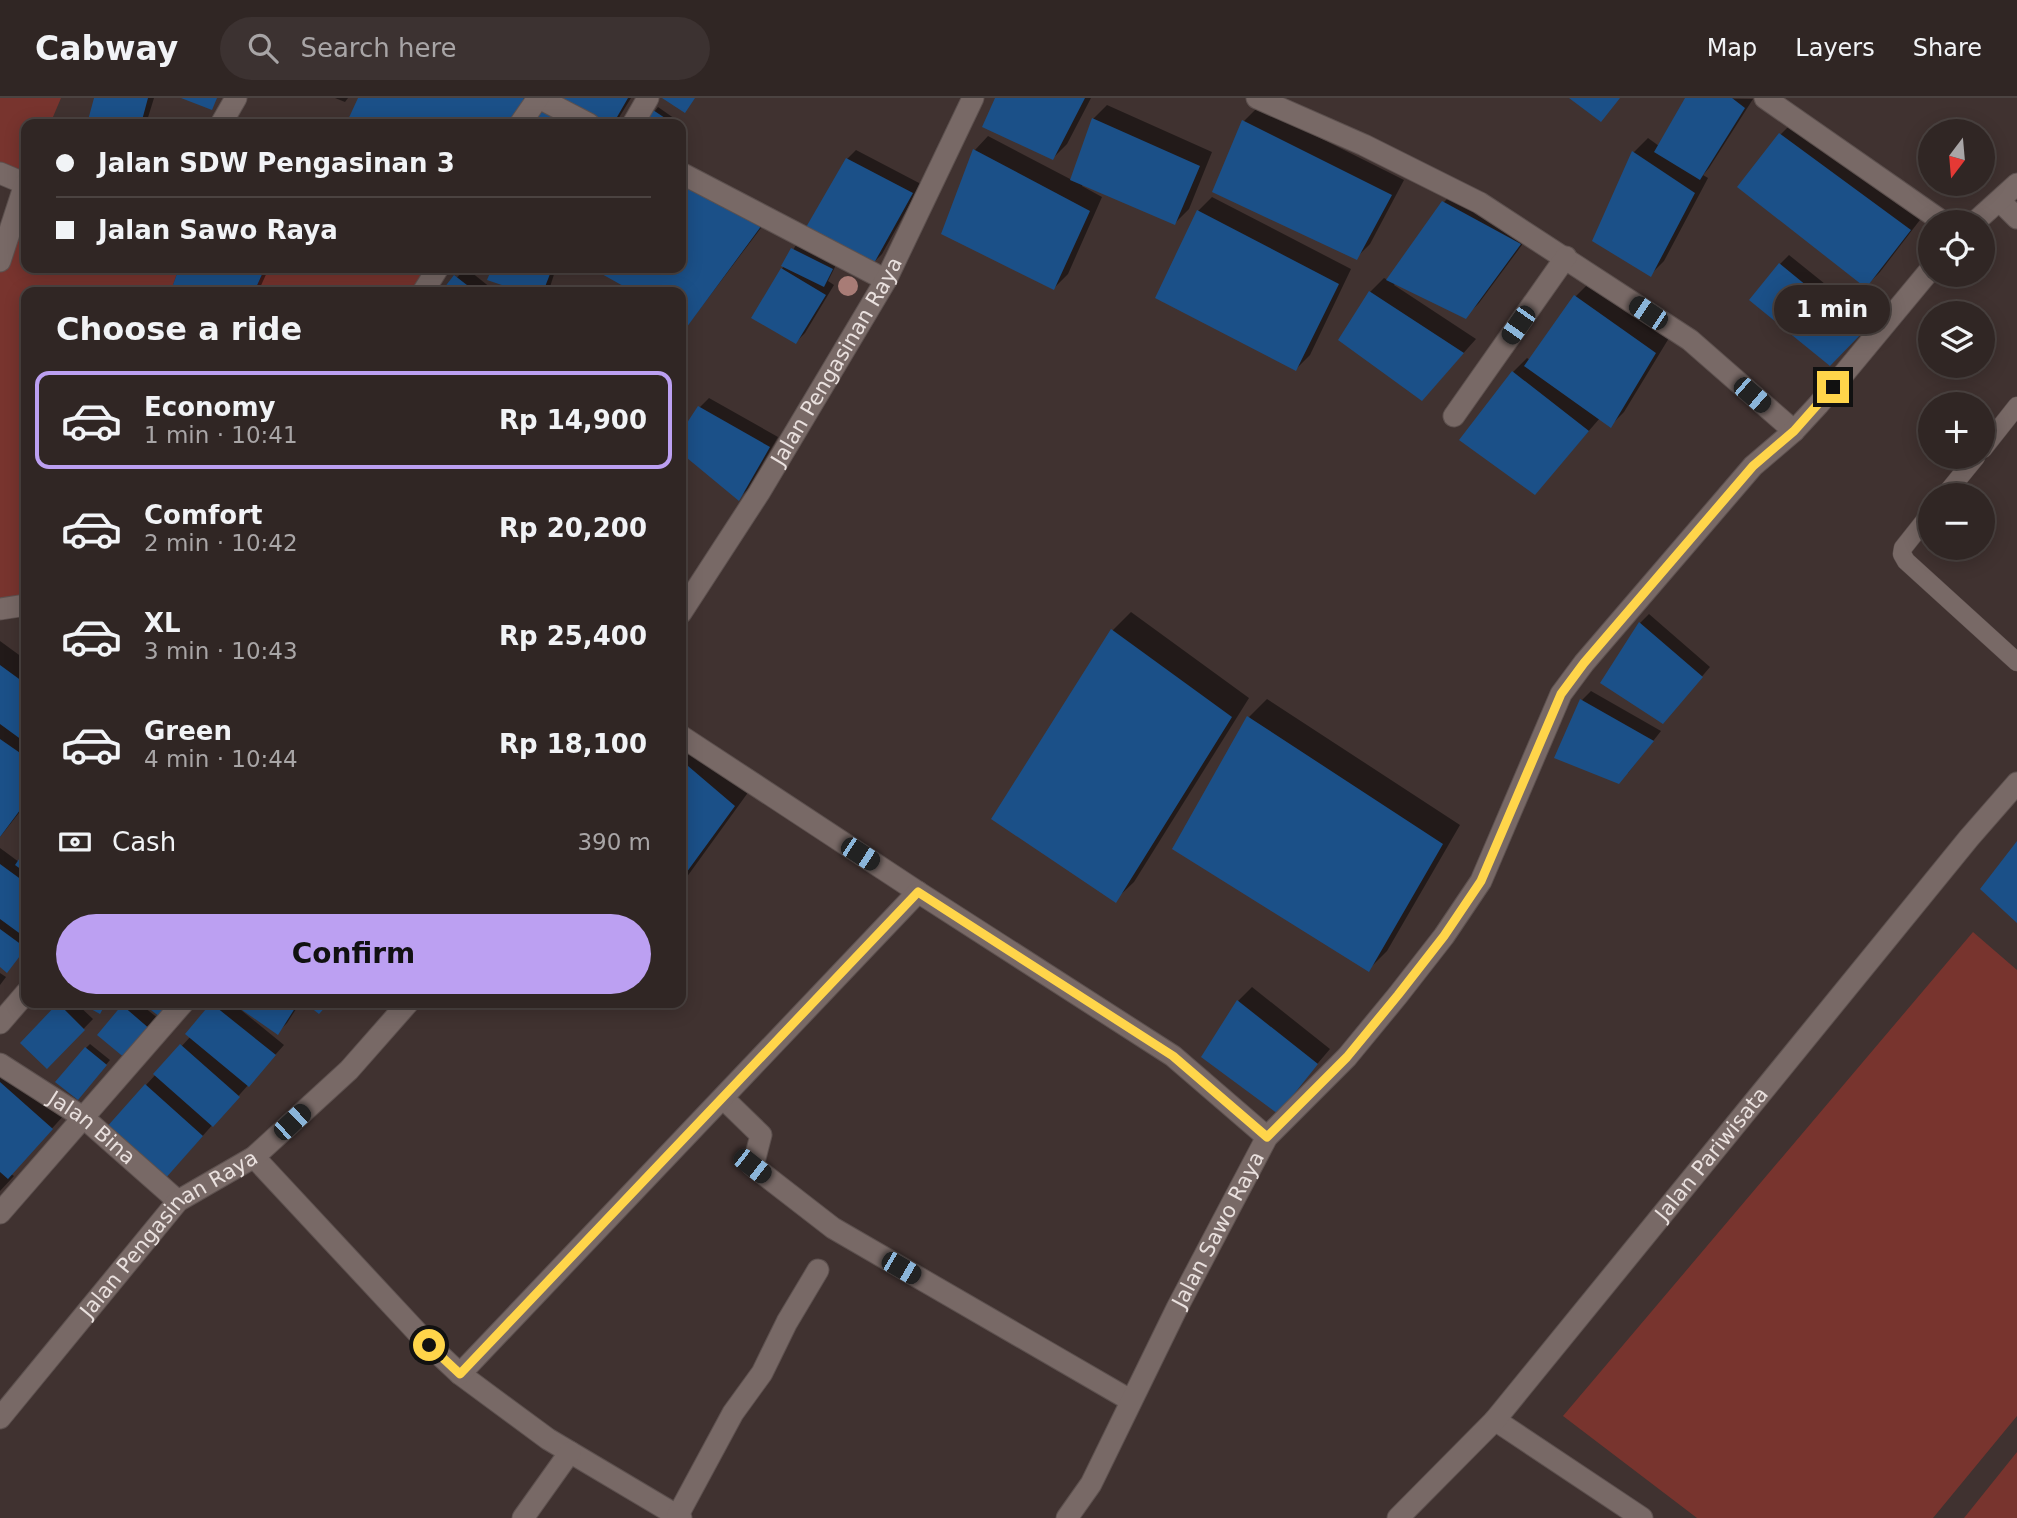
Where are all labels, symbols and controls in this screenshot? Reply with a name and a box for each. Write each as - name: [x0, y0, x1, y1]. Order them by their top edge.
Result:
- search box: [220, 17, 710, 80]
- text: Cabway: [35, 29, 178, 68]
- icon: search: [244, 29, 282, 67]
- text: Search here: [300, 33, 457, 63]
- text: Map: [1707, 34, 1757, 62]
- text: Layers: [1795, 34, 1875, 62]
- text: Share: [1913, 34, 1982, 62]
- north arrow: [1918, 119, 1995, 196]
- map controls: [1918, 119, 1995, 560]
- text: Jalan SDW Pengasinan 3: [98, 148, 455, 178]
- button: locate: [1918, 210, 1995, 287]
- text: Jalan Sawo Raya: [98, 215, 338, 245]
- street label: Jalan Pengasinan Raya: [765, 254, 907, 472]
- callout: 1 min: [1775, 286, 1891, 334]
- car: [1625, 293, 1672, 333]
- text: 1 min: [1796, 296, 1868, 322]
- button: layers: [1918, 301, 1995, 378]
- car: [1498, 302, 1539, 348]
- text: Choose a ride: [56, 310, 302, 348]
- route end: [1817, 371, 1849, 403]
- car: [1730, 373, 1775, 417]
- icon: car: [60, 389, 123, 452]
- text: Economy: [144, 392, 275, 422]
- button: +: [1918, 392, 1995, 469]
- text: Rp 14,900: [499, 405, 647, 435]
- text: 1 min · 10:41: [144, 422, 298, 448]
- button: −: [1918, 483, 1995, 560]
- icon: car: [60, 497, 123, 560]
- text: Comfort: [144, 500, 262, 530]
- text: Rp 20,200: [499, 513, 647, 543]
- text: 2 min · 10:42: [144, 530, 298, 556]
- icon: car: [60, 605, 123, 668]
- text: XL: [144, 608, 181, 638]
- text: Rp 25,400: [499, 621, 647, 651]
- text: 3 min · 10:43: [144, 638, 298, 664]
- icon: car: [60, 713, 123, 776]
- text: Green: [144, 716, 232, 746]
- text: Rp 18,100: [499, 729, 647, 759]
- text: 4 min · 10:44: [144, 746, 298, 772]
- icon: cash: [56, 823, 94, 861]
- text: Cash: [112, 827, 176, 857]
- text: 390 m: [577, 829, 651, 855]
- car: [837, 834, 884, 874]
- button: Confirm: [56, 914, 651, 994]
- street label: Jalan Pariwisata: [1649, 1082, 1773, 1227]
- street label: Jalan Bina: [42, 1085, 140, 1170]
- car: [270, 1100, 315, 1144]
- street label: Jalan Pengasinan Raya: [74, 1145, 262, 1324]
- car: [729, 1145, 776, 1187]
- street label: Jalan Sawo Raya: [1166, 1148, 1269, 1314]
- car: [878, 1248, 925, 1288]
- route start: [413, 1329, 445, 1361]

